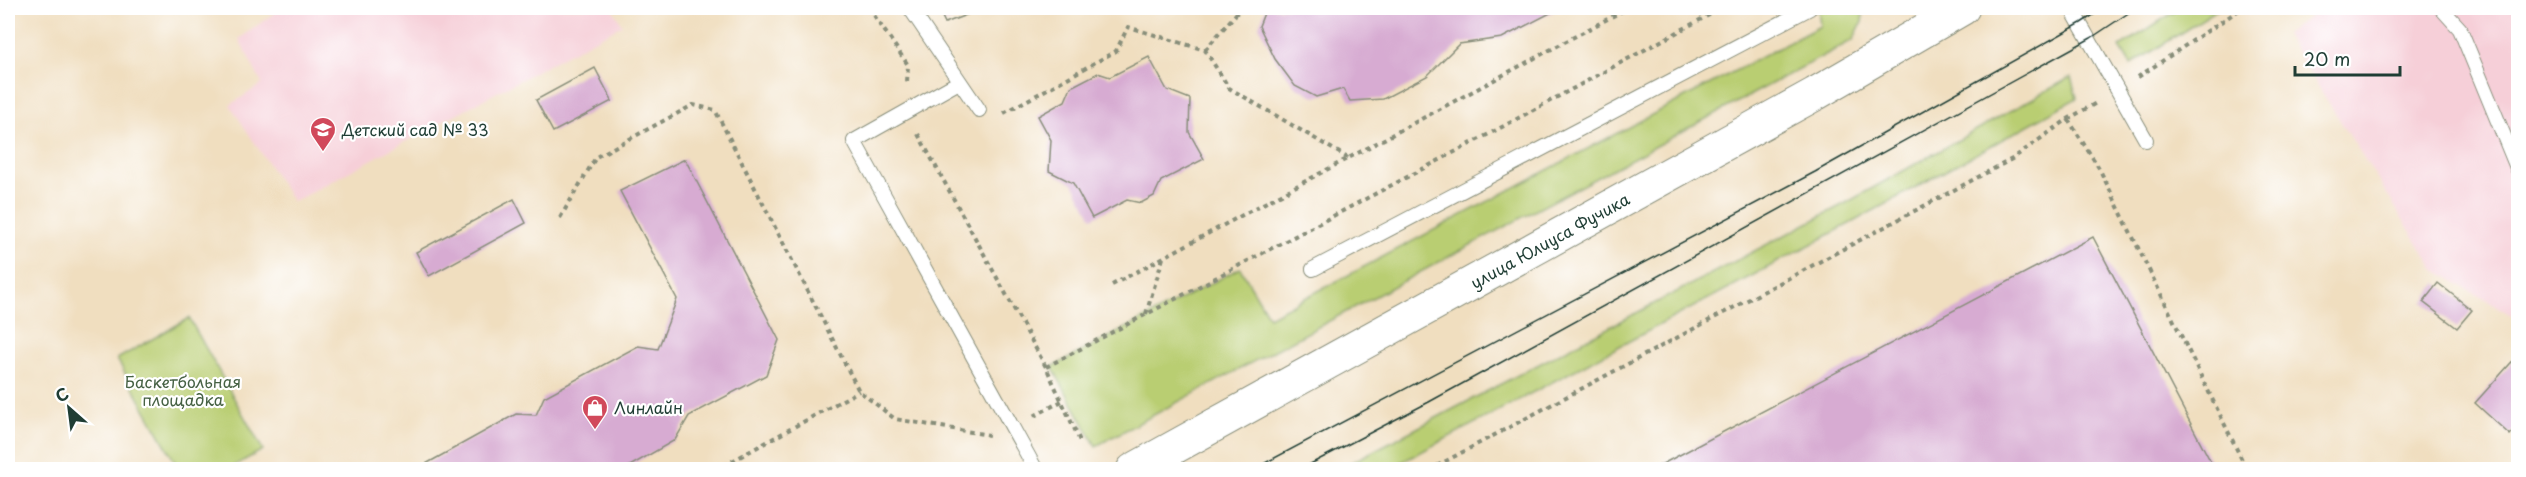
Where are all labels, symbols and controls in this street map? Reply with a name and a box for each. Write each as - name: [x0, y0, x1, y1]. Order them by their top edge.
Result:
- scale bar: [2295, 39, 2400, 77]
- text: 20 m: [2304, 45, 2350, 72]
- school or university icon: Детский сад № 33: [308, 115, 338, 153]
- place label: Детский сад № 33: [341, 117, 489, 141]
- street label: улица Юлиуса Фучика: [1466, 186, 1633, 294]
- park label: Баскетбольная площадка: [125, 369, 241, 411]
- north arrow: [39, 378, 99, 438]
- text: С: [51, 380, 72, 407]
- shop icon: Линлайн: [580, 393, 610, 431]
- place label: Линлайн: [614, 395, 683, 419]

